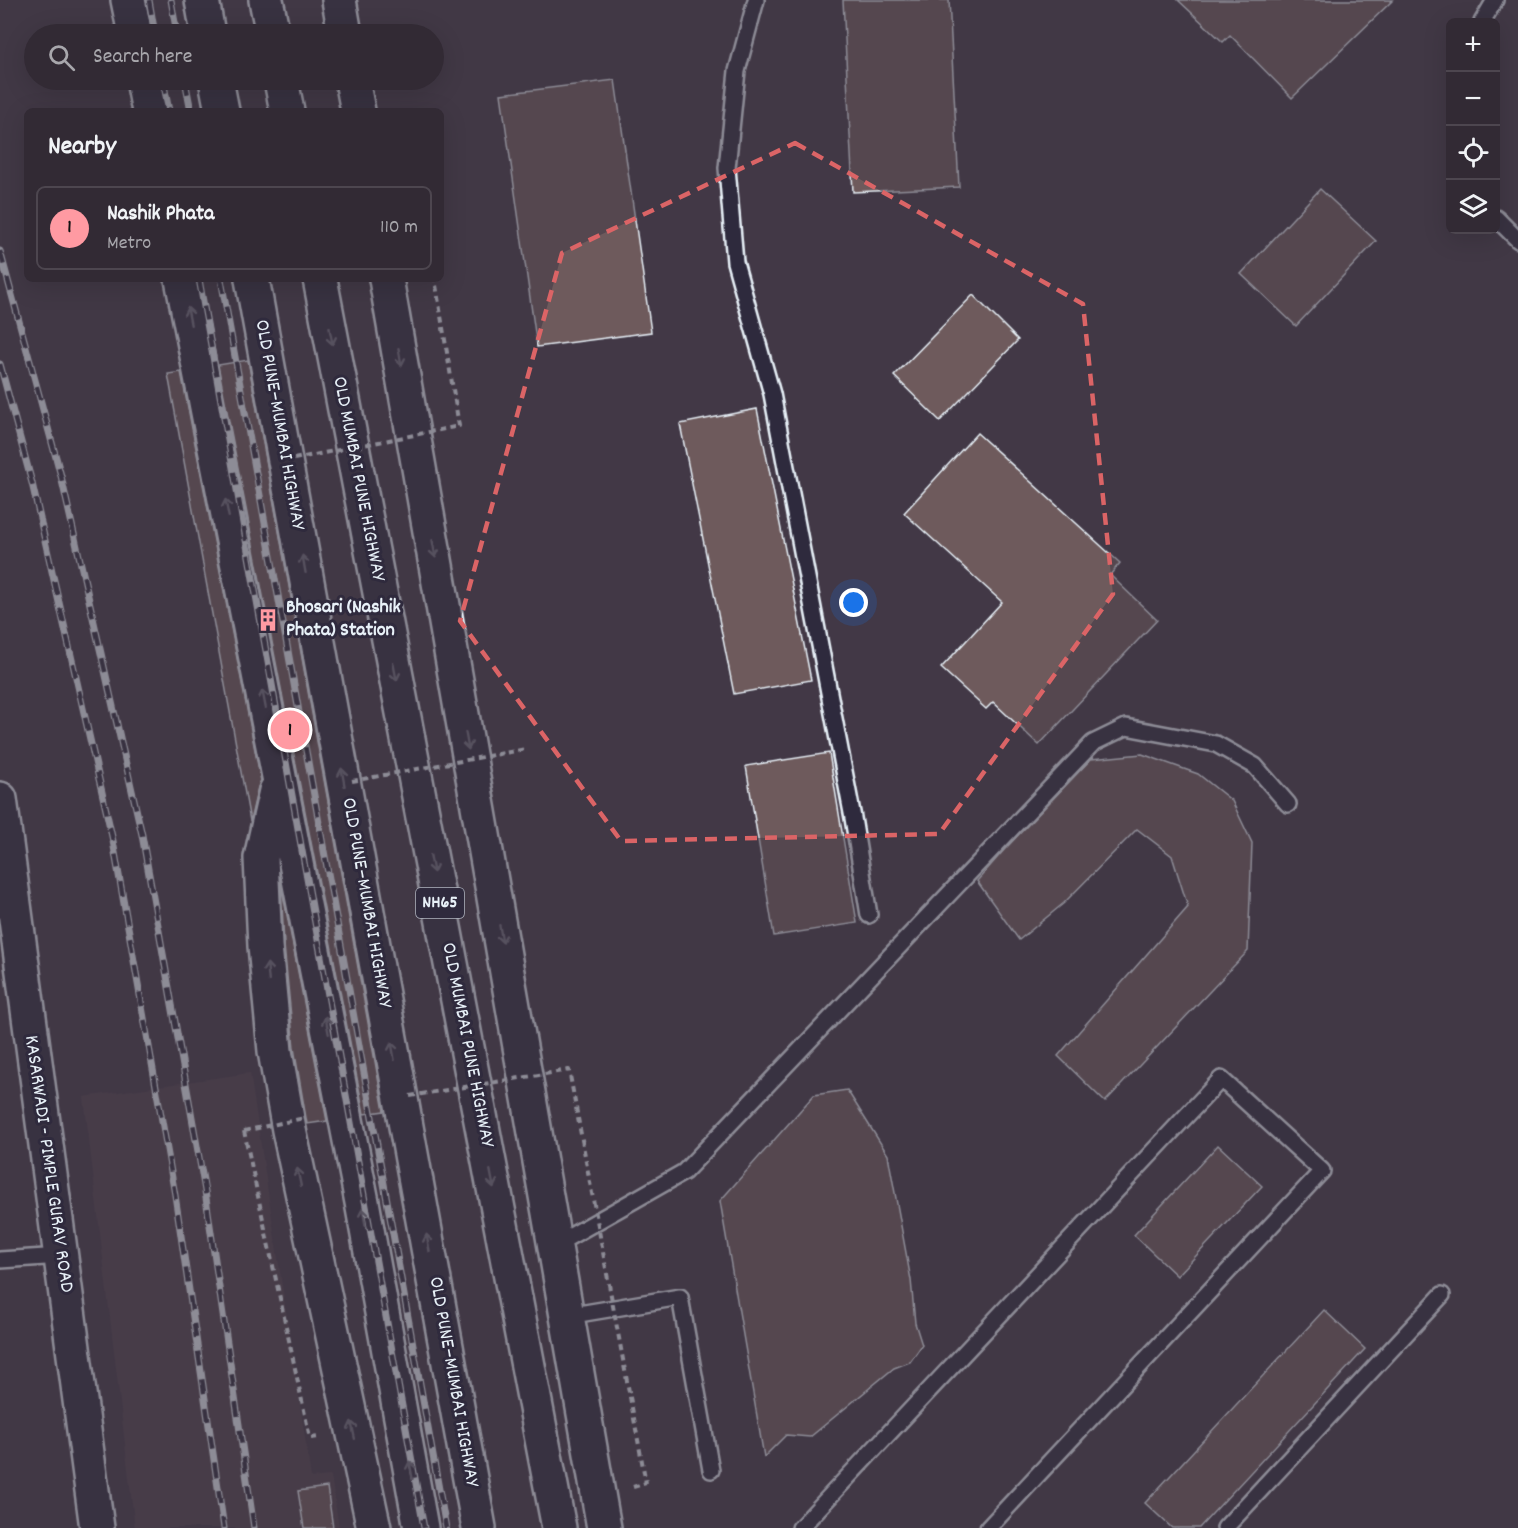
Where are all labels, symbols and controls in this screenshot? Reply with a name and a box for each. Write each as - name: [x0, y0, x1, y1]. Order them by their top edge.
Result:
- map controls: [1446, 18, 1500, 234]
- button: +: [1446, 18, 1500, 72]
- search box: [24, 24, 444, 90]
- icon: search: [45, 41, 78, 74]
- text: Search here: [93, 42, 192, 73]
- button: −: [1446, 72, 1500, 126]
- button: locate: [1446, 126, 1500, 180]
- text: Nearby: [48, 129, 116, 166]
- button: layers: [1446, 180, 1500, 234]
- text: Nashik Phata: [107, 199, 214, 230]
- text: 1: [67, 214, 72, 242]
- text: 110 m: [380, 214, 418, 242]
- text: Metro: [107, 230, 151, 258]
- one-way arrow: [183, 307, 194, 327]
- street label: OLD PUNE–MUMBAI HIGHWAY: [247, 318, 311, 533]
- one-way arrow: [326, 326, 337, 346]
- one-way arrow: [395, 347, 406, 367]
- street label: OLD MUMBAI PUNE HIGHWAY: [324, 374, 392, 584]
- one-way arrow: [221, 498, 232, 518]
- one-way arrow: [429, 539, 440, 559]
- one-way arrow: [298, 555, 309, 575]
- your location: [839, 588, 868, 617]
- place label: Bhosari (Nashik Phata) Station: [286, 594, 401, 645]
- building icon: Bhosari (Nashik Phata) Station: [255, 607, 281, 633]
- one-way arrow: [390, 662, 401, 682]
- one-way arrow: [258, 690, 269, 709]
- pin: 1: [270, 708, 310, 752]
- one-way arrow: [462, 731, 473, 751]
- one-way arrow: [337, 767, 348, 787]
- street label: OLD PUNE–MUMBAI HIGHWAY: [334, 796, 398, 1011]
- one-way arrow: [427, 854, 438, 873]
- road number: NH65: [416, 888, 464, 918]
- one-way arrow: [496, 923, 507, 943]
- street label: OLD MUMBAI PUNE HIGHWAY: [433, 940, 501, 1150]
- one-way arrow: [262, 962, 273, 982]
- one-way arrow: [321, 1016, 332, 1036]
- street label: KASARWADI - PIMPLE GURAV ROAD: [16, 1034, 80, 1294]
- one-way arrow: [387, 1042, 398, 1062]
- one-way arrow: [293, 1168, 304, 1188]
- one-way arrow: [487, 1169, 498, 1188]
- one-way arrow: [359, 1207, 370, 1227]
- one-way arrow: [422, 1234, 433, 1253]
- street label: OLD PUNE–MUMBAI HIGHWAY: [421, 1275, 485, 1490]
- one-way arrow: [346, 1420, 358, 1439]
- one-way arrow: [405, 1461, 416, 1481]

